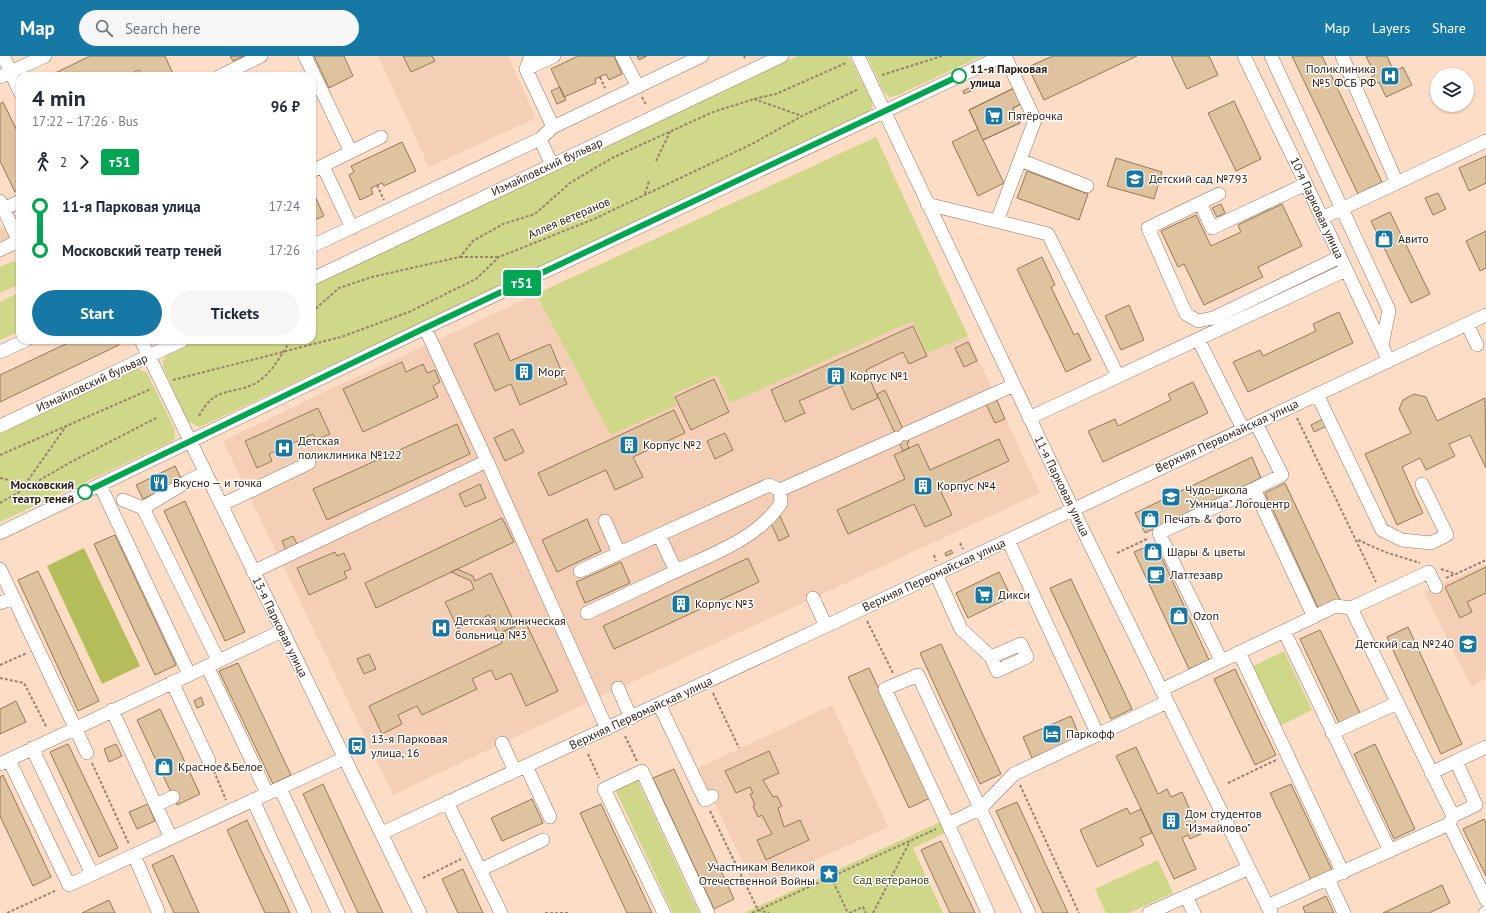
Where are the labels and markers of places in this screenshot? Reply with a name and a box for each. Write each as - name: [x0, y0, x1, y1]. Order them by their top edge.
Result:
- place label: 11-я Парковая улица: [969, 61, 1047, 90]
- place label: Поликлиника №5 ФСБ РФ: [1306, 61, 1376, 90]
- hospital icon: Поликлиника №5 ФСБ РФ: [1379, 65, 1401, 87]
- marker: 11-я Парковая улица: [951, 68, 967, 84]
- supermarket icon: Пятёрочка: [983, 105, 1005, 127]
- place label: Пятёрочка: [1008, 108, 1063, 123]
- school or university icon: Детский сад №793: [1124, 168, 1146, 190]
- place label: Детский сад №793: [1149, 171, 1248, 186]
- shop icon: Авито: [1373, 228, 1395, 250]
- place label: Авито: [1398, 231, 1429, 246]
- building icon: Морг: [513, 361, 535, 383]
- place label: Морг: [538, 364, 565, 379]
- building icon: Корпус №1: [825, 365, 847, 387]
- place label: Корпус №1: [850, 368, 909, 383]
- place label: Детская поликлиника №122: [298, 433, 402, 462]
- building icon: Корпус №2: [618, 434, 640, 456]
- hospital icon: Детская поликлиника №122: [273, 437, 295, 459]
- place label: Корпус №2: [643, 437, 702, 452]
- restaurant icon: Вкусно — и точка: [148, 472, 170, 494]
- place label: Вкусно — и точка: [173, 475, 262, 490]
- building icon: Корпус №4: [912, 475, 934, 497]
- place label: Московский театр теней: [10, 477, 74, 506]
- place label: Корпус №4: [937, 478, 996, 493]
- place label: Чудо-школа "Умница" Логоцентр: [1185, 482, 1290, 511]
- marker: Московский театр теней: [77, 484, 93, 500]
- school or university icon: Чудо-школа "Умница" Логоцентр: [1160, 486, 1182, 508]
- shop icon: Печать & фото: [1139, 508, 1161, 530]
- place label: Печать & фото: [1164, 511, 1241, 526]
- shop icon: Шары & цветы: [1142, 541, 1164, 563]
- place label: Шары & цветы: [1167, 544, 1245, 559]
- cafe icon: Латтезавр: [1145, 564, 1167, 586]
- place label: Латтезавр: [1169, 567, 1223, 582]
- supermarket icon: Дикси: [973, 584, 995, 606]
- place label: Дикси: [998, 587, 1030, 602]
- building icon: Корпус №3: [670, 593, 692, 615]
- place label: Корпус №3: [695, 596, 754, 611]
- shop icon: Ozon: [1168, 605, 1190, 627]
- place label: Ozon: [1193, 608, 1219, 623]
- place label: Детская клиническая больница №3: [455, 613, 566, 642]
- hospital icon: Детская клиническая больница №3: [430, 617, 452, 639]
- school or university icon: Детский сад №240: [1457, 633, 1479, 655]
- place label: Детский сад №240: [1355, 636, 1454, 651]
- hotel icon: Паркофф: [1041, 723, 1063, 745]
- place label: Паркофф: [1066, 726, 1115, 741]
- place label: 13-я Парковая улица, 16: [371, 731, 447, 760]
- bus stop icon: 13-я Парковая улица, 16: [346, 735, 368, 757]
- shop icon: Красное&Белое: [153, 756, 175, 778]
- place label: Красное&Белое: [178, 759, 263, 774]
- place label: Дом студентов "Измайлово": [1185, 806, 1262, 835]
- building icon: Дом студентов "Измайлово": [1160, 810, 1182, 832]
- place label: Участникам Великой Отечественной Войны: [699, 859, 815, 888]
- place icon: Участникам Великой Отечественной Войны: [818, 863, 840, 885]

